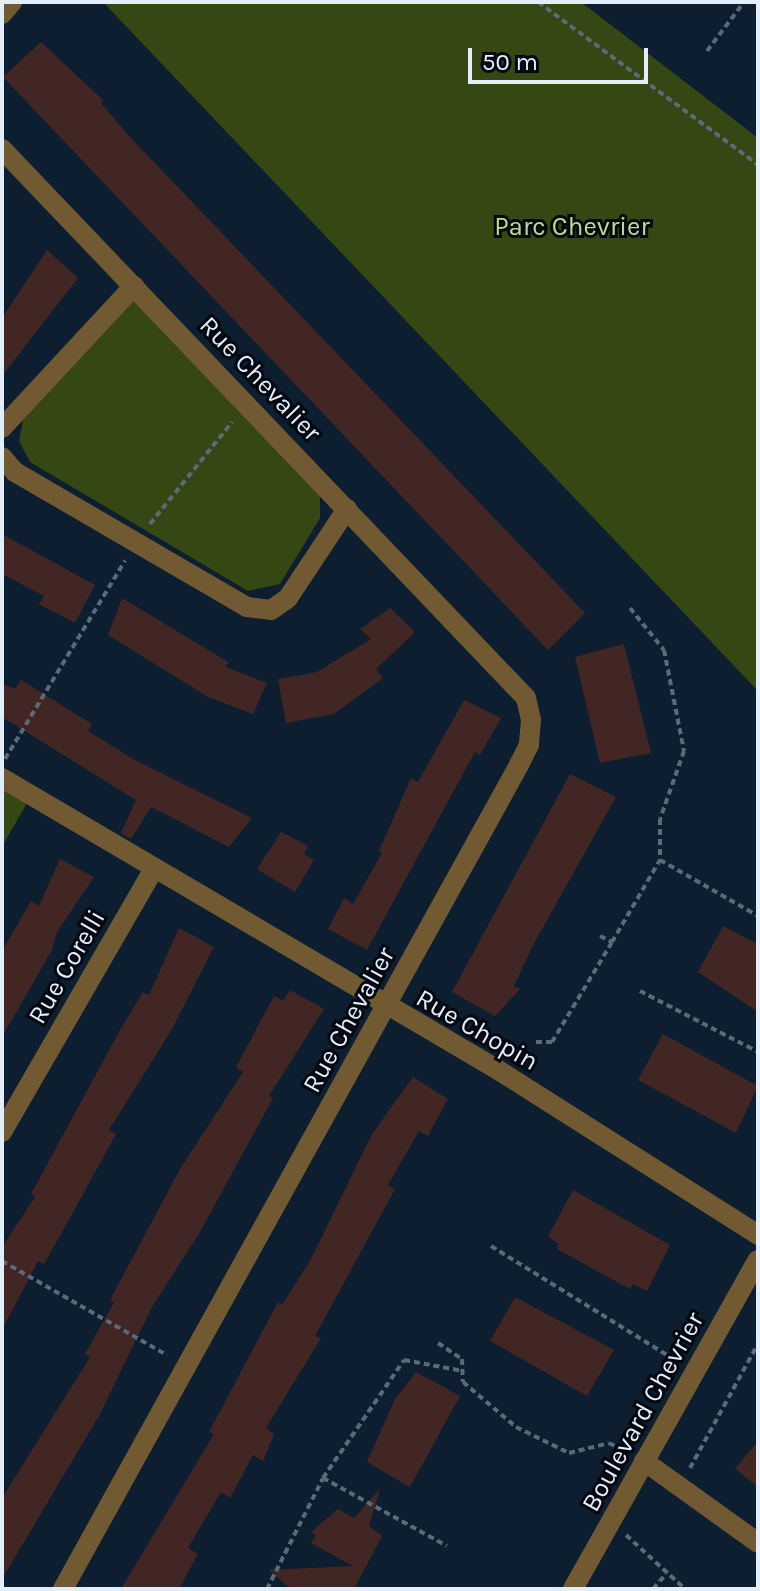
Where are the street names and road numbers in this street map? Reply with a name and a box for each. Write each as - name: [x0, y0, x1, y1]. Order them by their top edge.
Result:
- street label: Rue Chevalier: [193, 310, 327, 448]
- street label: Rue Corelli: [22, 904, 112, 1030]
- street label: Rue Chevalier: [296, 942, 402, 1098]
- street label: Rue Chopin: [410, 983, 544, 1077]
- street label: Boulevard Chevrier: [575, 1307, 711, 1517]

